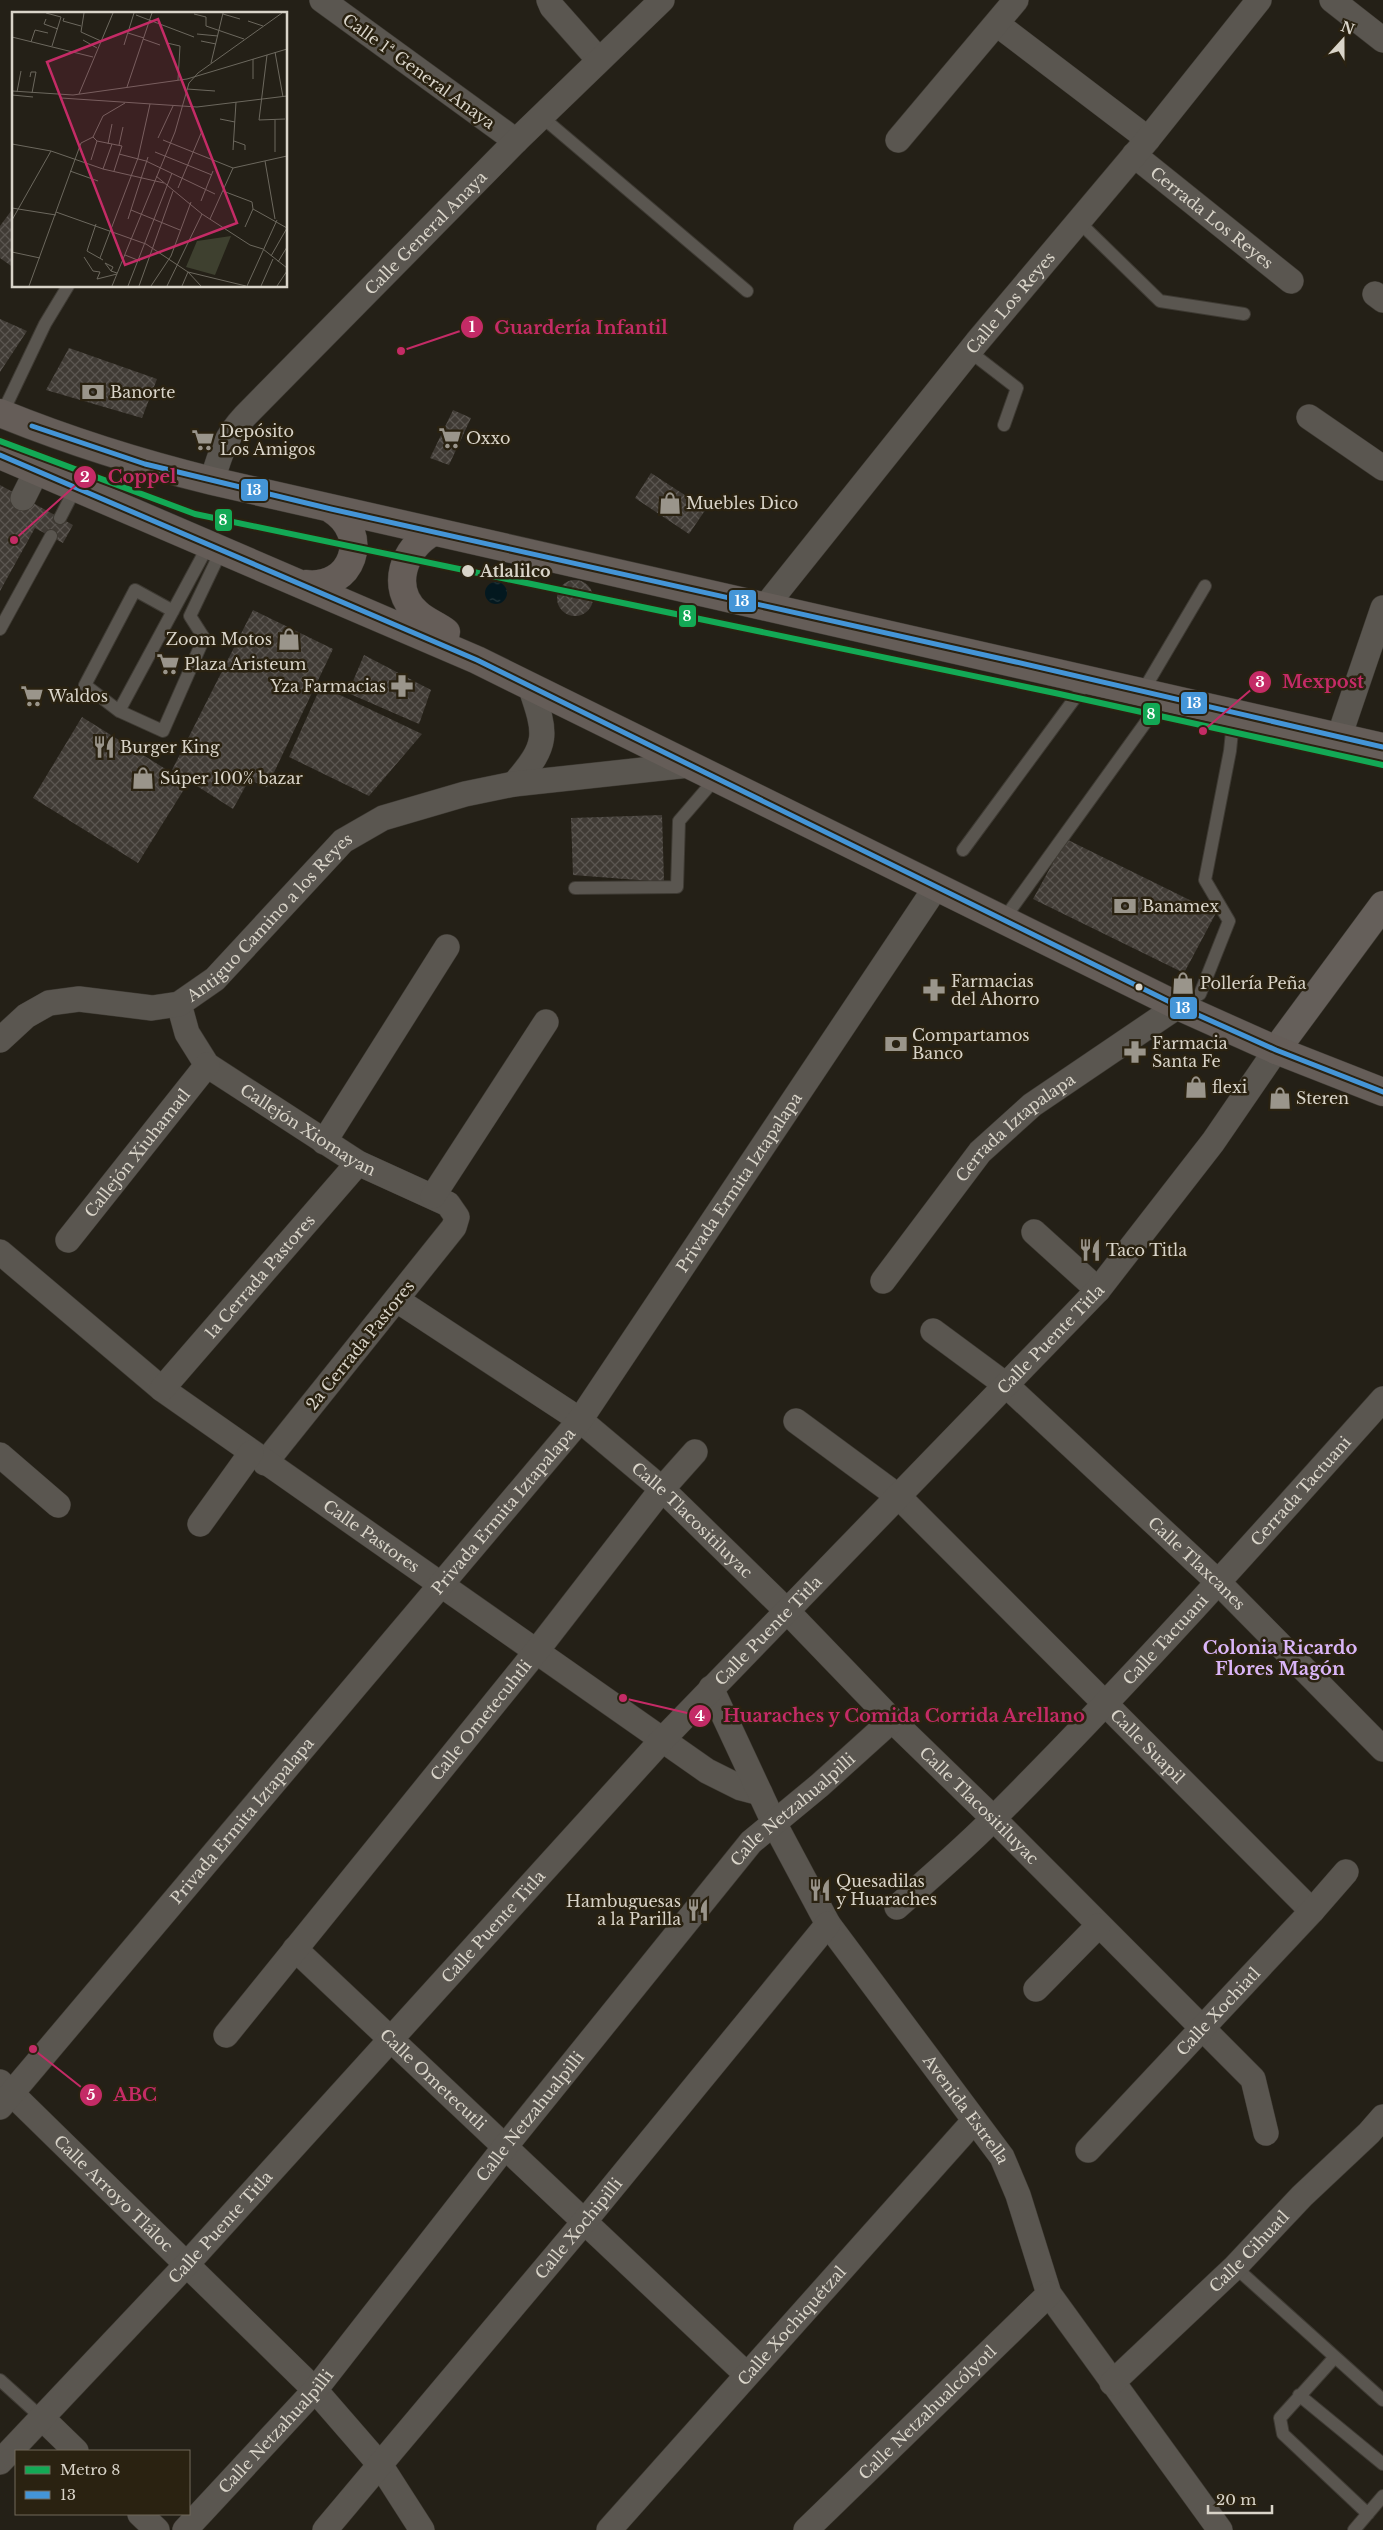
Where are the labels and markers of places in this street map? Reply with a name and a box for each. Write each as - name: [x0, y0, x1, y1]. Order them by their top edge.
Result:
- callout: Guardería Infantil: [460, 311, 678, 344]
- bank icon: Banorte: [80, 379, 106, 405]
- place label: Banorte: [110, 382, 175, 402]
- place label: Depósito Los Amigos: [220, 421, 316, 459]
- supermarket icon: Oxxo: [437, 425, 463, 451]
- supermarket icon: Depósito Los Amigos: [190, 427, 216, 453]
- place label: Oxxo: [466, 428, 510, 448]
- callout: Coppel: [73, 461, 187, 494]
- shop icon: Muebles Dico: [657, 490, 683, 516]
- place label: Muebles Dico: [686, 493, 798, 513]
- place label: Atlalilco: [479, 561, 551, 581]
- marker: Atlalilco: [460, 563, 476, 579]
- shop icon: Zoom Motos: [276, 626, 302, 652]
- place label: Zoom Motos: [166, 629, 272, 649]
- supermarket icon: Plaza Aristeum: [155, 651, 181, 677]
- place label: Plaza Aristeum: [184, 654, 306, 674]
- callout: Mexpost: [1247, 665, 1374, 698]
- pharmacy icon: Yza Farmacias: [389, 673, 415, 699]
- place label: Yza Farmacias: [270, 676, 386, 696]
- supermarket icon: Waldos: [19, 683, 45, 709]
- place label: Waldos: [47, 686, 108, 706]
- restaurant icon: Burger King: [91, 734, 117, 760]
- place label: Burger King: [120, 737, 220, 757]
- shop icon: Súper 100% bazar: [130, 765, 156, 791]
- place label: Súper 100% bazar: [160, 768, 303, 788]
- bank icon: Banamex: [1112, 893, 1138, 919]
- place label: Banamex: [1142, 896, 1219, 916]
- shop icon: Pollería Peña: [1170, 970, 1196, 996]
- place label: Farmacias del Ahorro: [951, 971, 1040, 1009]
- place label: Pollería Peña: [1200, 973, 1307, 993]
- pharmacy icon: Farmacias del Ahorro: [921, 977, 947, 1003]
- unlabelled marker: [1134, 982, 1144, 992]
- place label: Compartamos Banco: [912, 1025, 1030, 1063]
- bank icon: Compartamos Banco: [883, 1031, 909, 1057]
- place label: Farmacia Santa Fe: [1152, 1033, 1228, 1071]
- pharmacy icon: Farmacia Santa Fe: [1122, 1039, 1148, 1065]
- shop icon: flexi: [1183, 1074, 1209, 1100]
- place label: flexi: [1212, 1077, 1248, 1097]
- shop icon: Steren: [1267, 1085, 1293, 1111]
- place label: Steren: [1296, 1088, 1349, 1108]
- restaurant icon: Taco Titla: [1077, 1237, 1103, 1263]
- place label: Taco Titla: [1106, 1240, 1187, 1260]
- callout: Huaraches y Comida Corrida Arellano: [688, 1699, 1096, 1732]
- place label: Quesadilas y Huaraches: [836, 1871, 937, 1909]
- restaurant icon: Quesadilas y Huaraches: [807, 1877, 833, 1903]
- place label: Hambuguesas a la Parilla: [566, 1891, 681, 1929]
- restaurant icon: Hambuguesas a la Parilla: [685, 1897, 711, 1923]
- callout: ABC: [78, 2078, 167, 2111]

